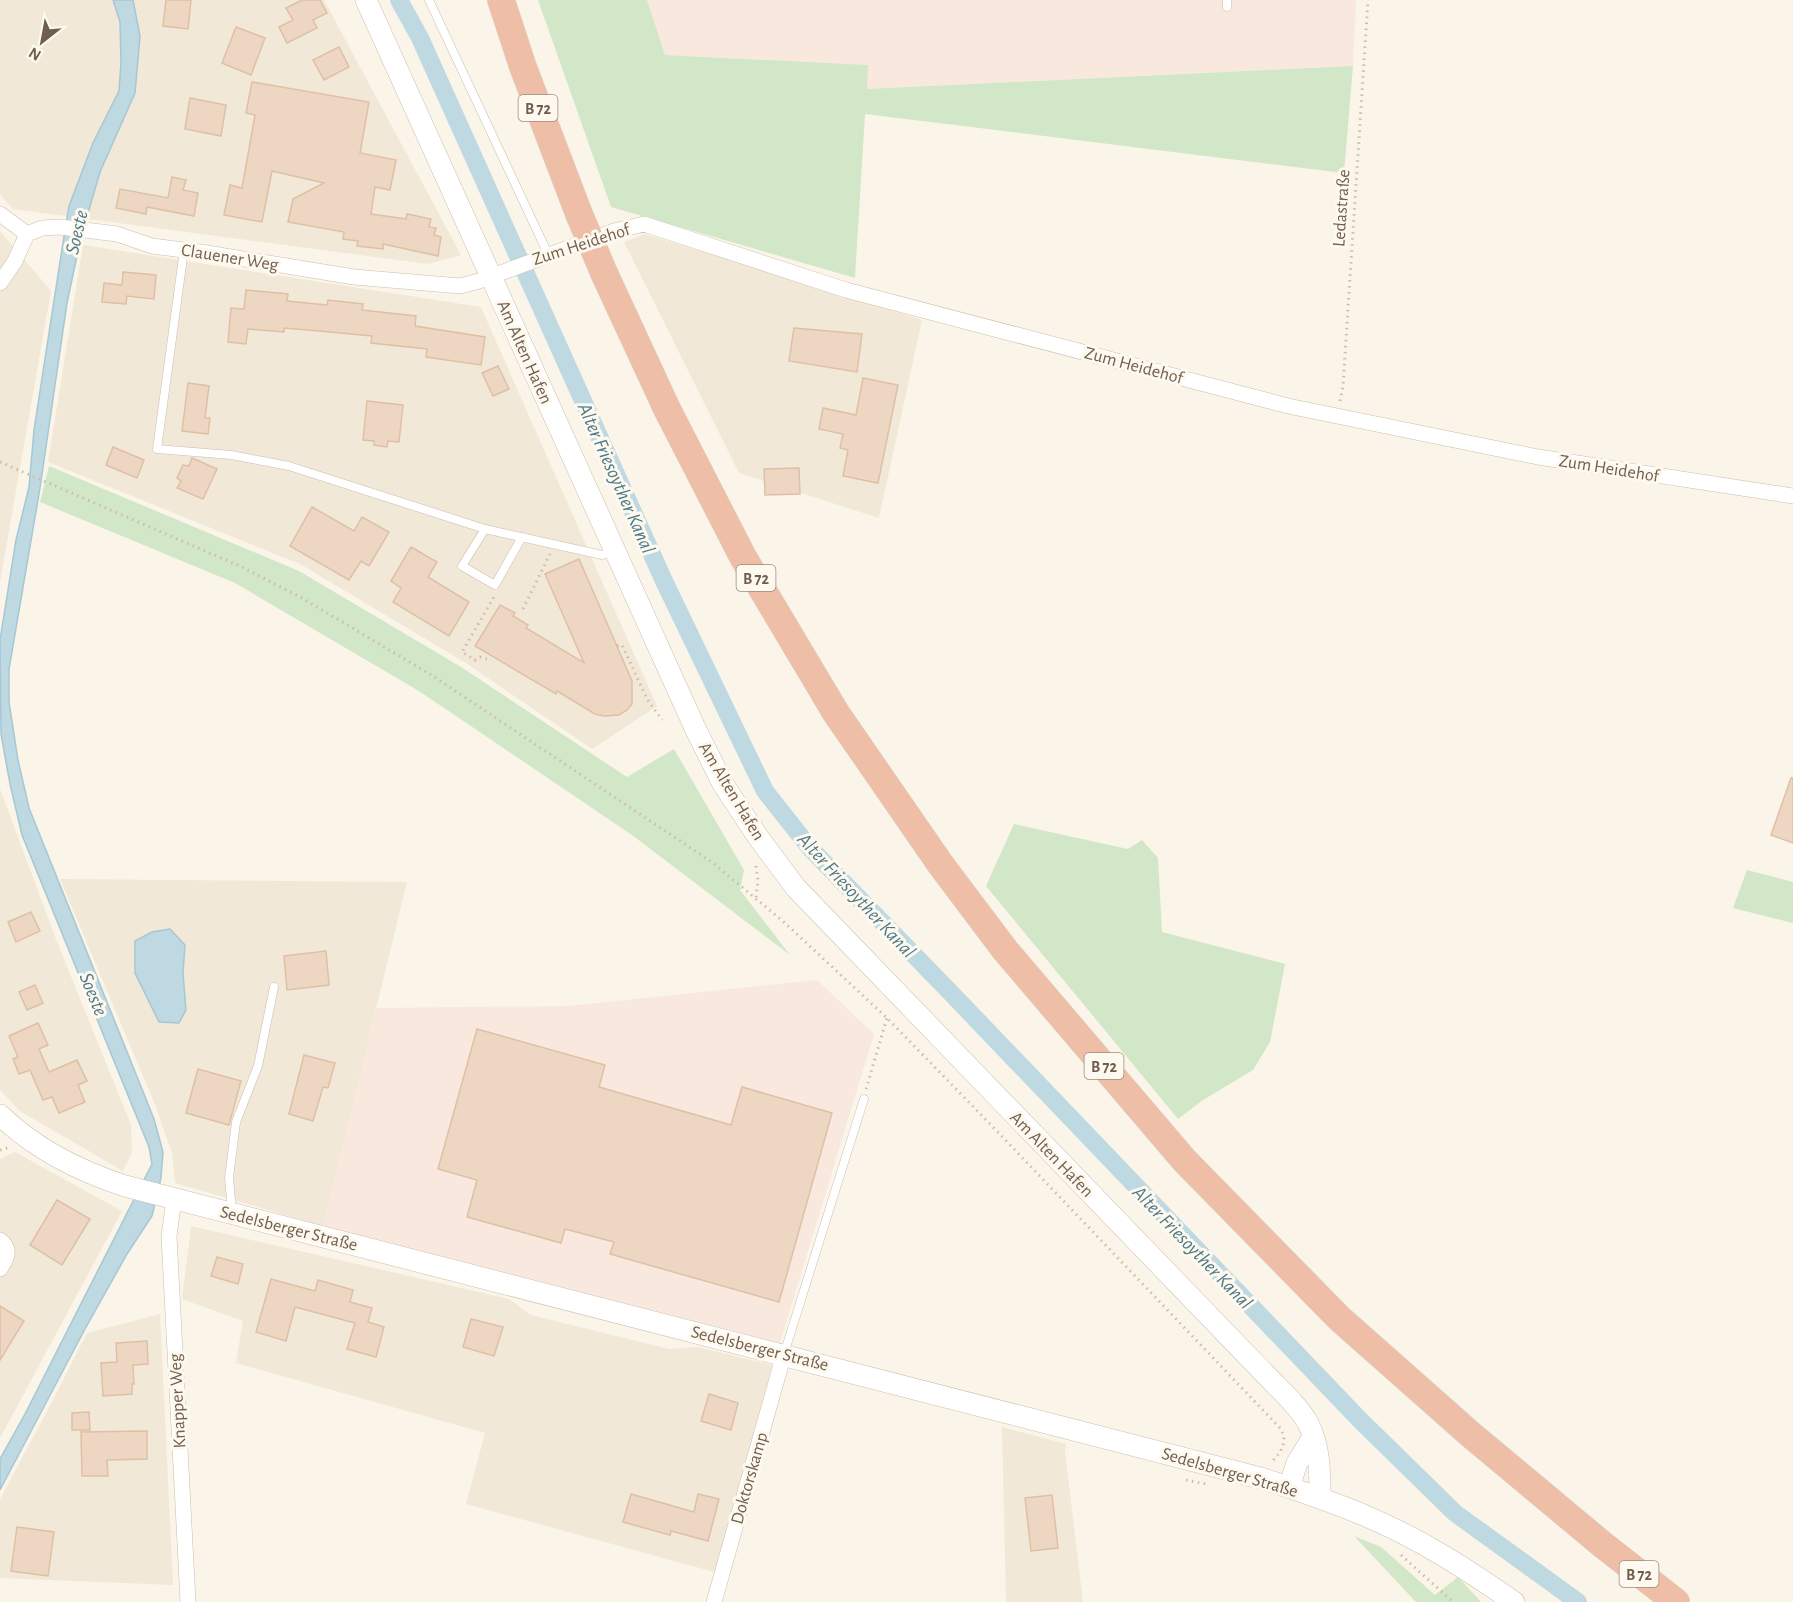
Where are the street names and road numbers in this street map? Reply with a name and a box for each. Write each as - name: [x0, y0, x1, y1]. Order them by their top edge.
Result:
- road number: B 72: [518, 95, 558, 121]
- street label: Ledastraße: [1330, 169, 1354, 248]
- street label: Zum Heidehof: [530, 220, 634, 269]
- street label: Clauener Weg: [180, 241, 280, 275]
- street label: Am Alten Hafen: [493, 298, 555, 407]
- street label: Zum Heidehof: [1083, 344, 1186, 388]
- street label: Zum Heidehof: [1558, 452, 1662, 486]
- road number: B 72: [736, 565, 776, 591]
- street label: Am Alten Hafen: [695, 739, 768, 844]
- road number: B 72: [1084, 1053, 1124, 1079]
- street label: Am Alten Hafen: [1006, 1108, 1096, 1201]
- street label: Sedelsberger Straße: [218, 1203, 359, 1255]
- street label: Sedelsberger Straße: [689, 1323, 830, 1375]
- street label: Knapper Weg: [167, 1353, 189, 1449]
- street label: Doktorskamp: [728, 1430, 772, 1526]
- street label: Sedelsberger Straße: [1160, 1445, 1300, 1501]
- road number: B 72: [1620, 1561, 1658, 1587]

